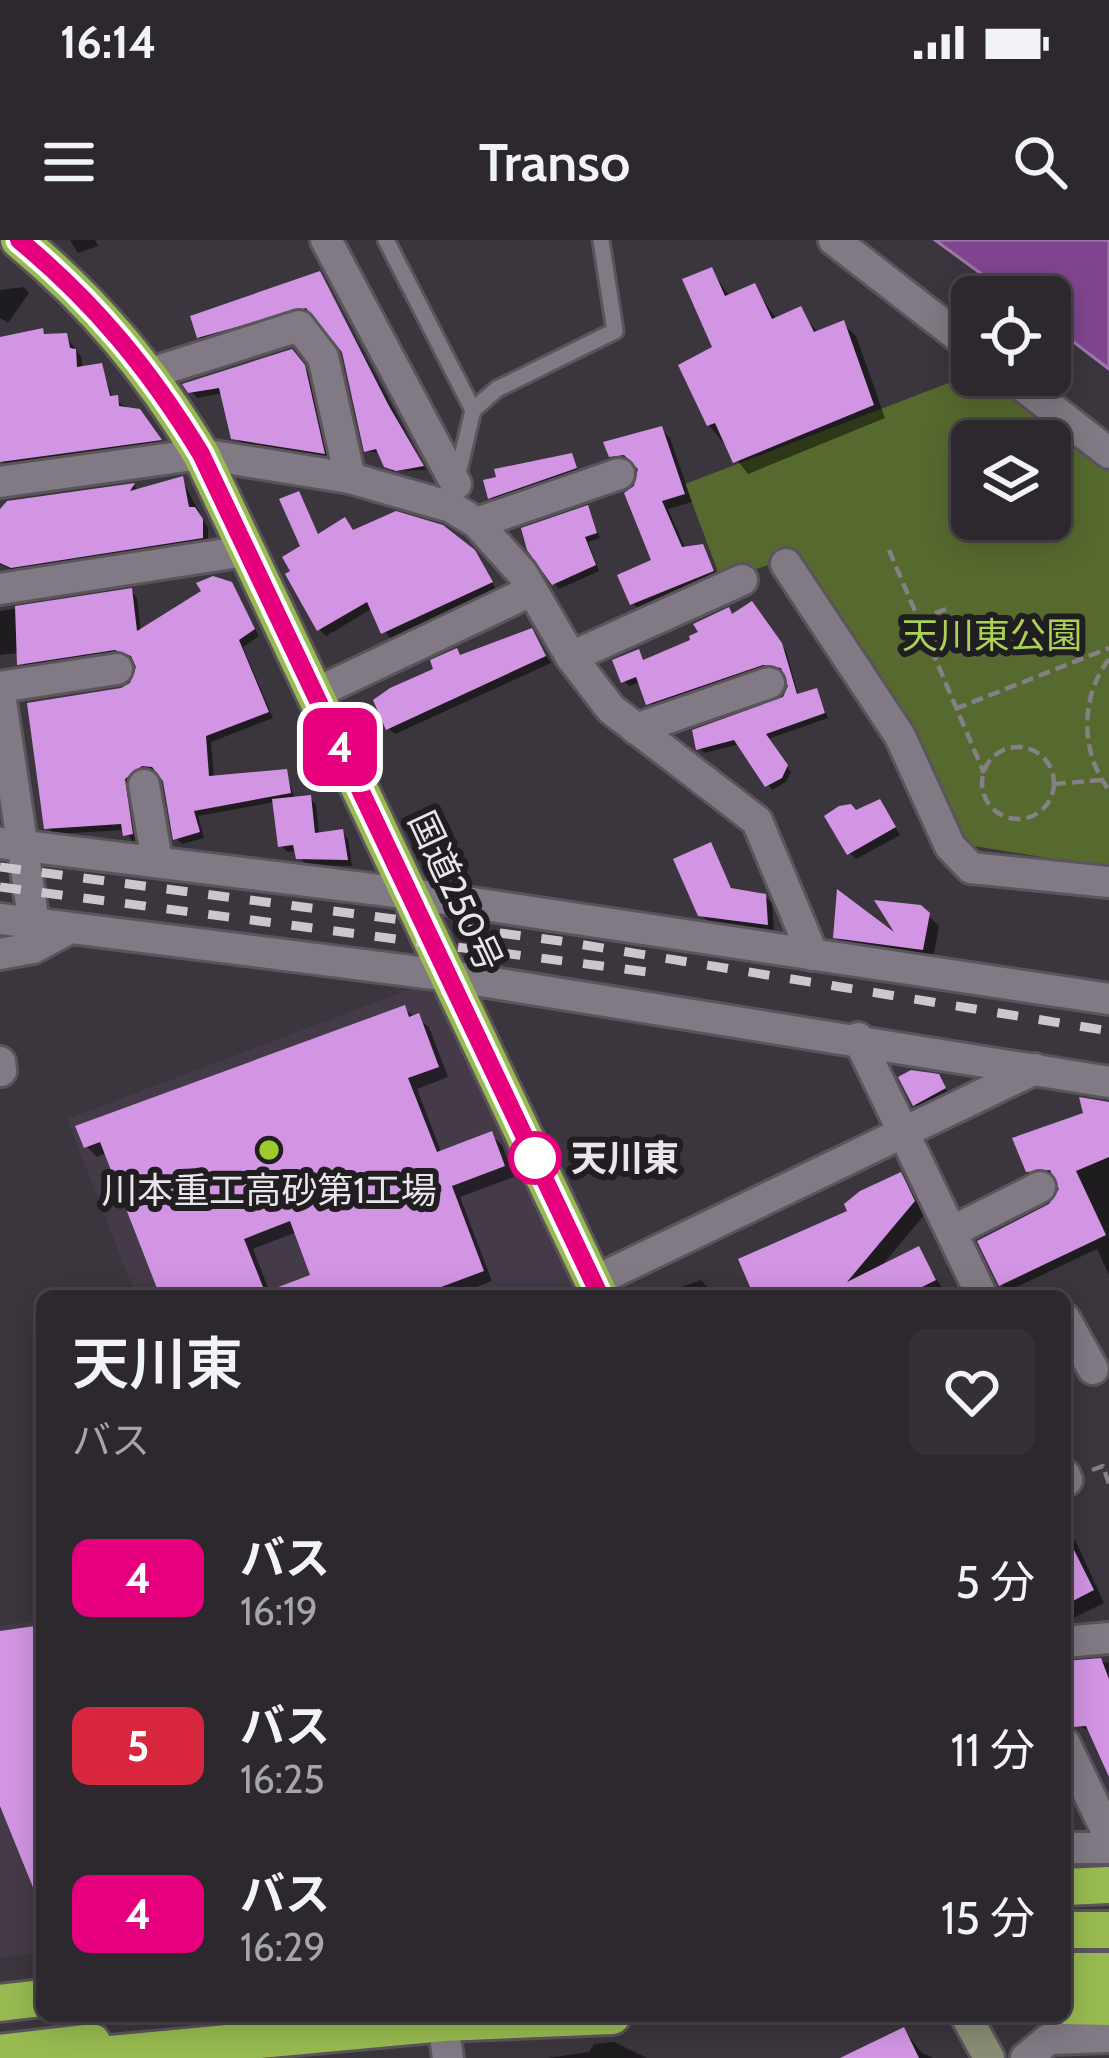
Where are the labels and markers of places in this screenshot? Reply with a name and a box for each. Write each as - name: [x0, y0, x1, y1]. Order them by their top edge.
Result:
- marker: 天川東: [510, 1133, 560, 1183]
- place label: 天川東: [571, 1136, 679, 1180]
- marker: 川本重工高砂第1工場: [256, 1137, 282, 1163]
- place label: 川本重工高砂第1工場: [101, 1168, 437, 1212]

